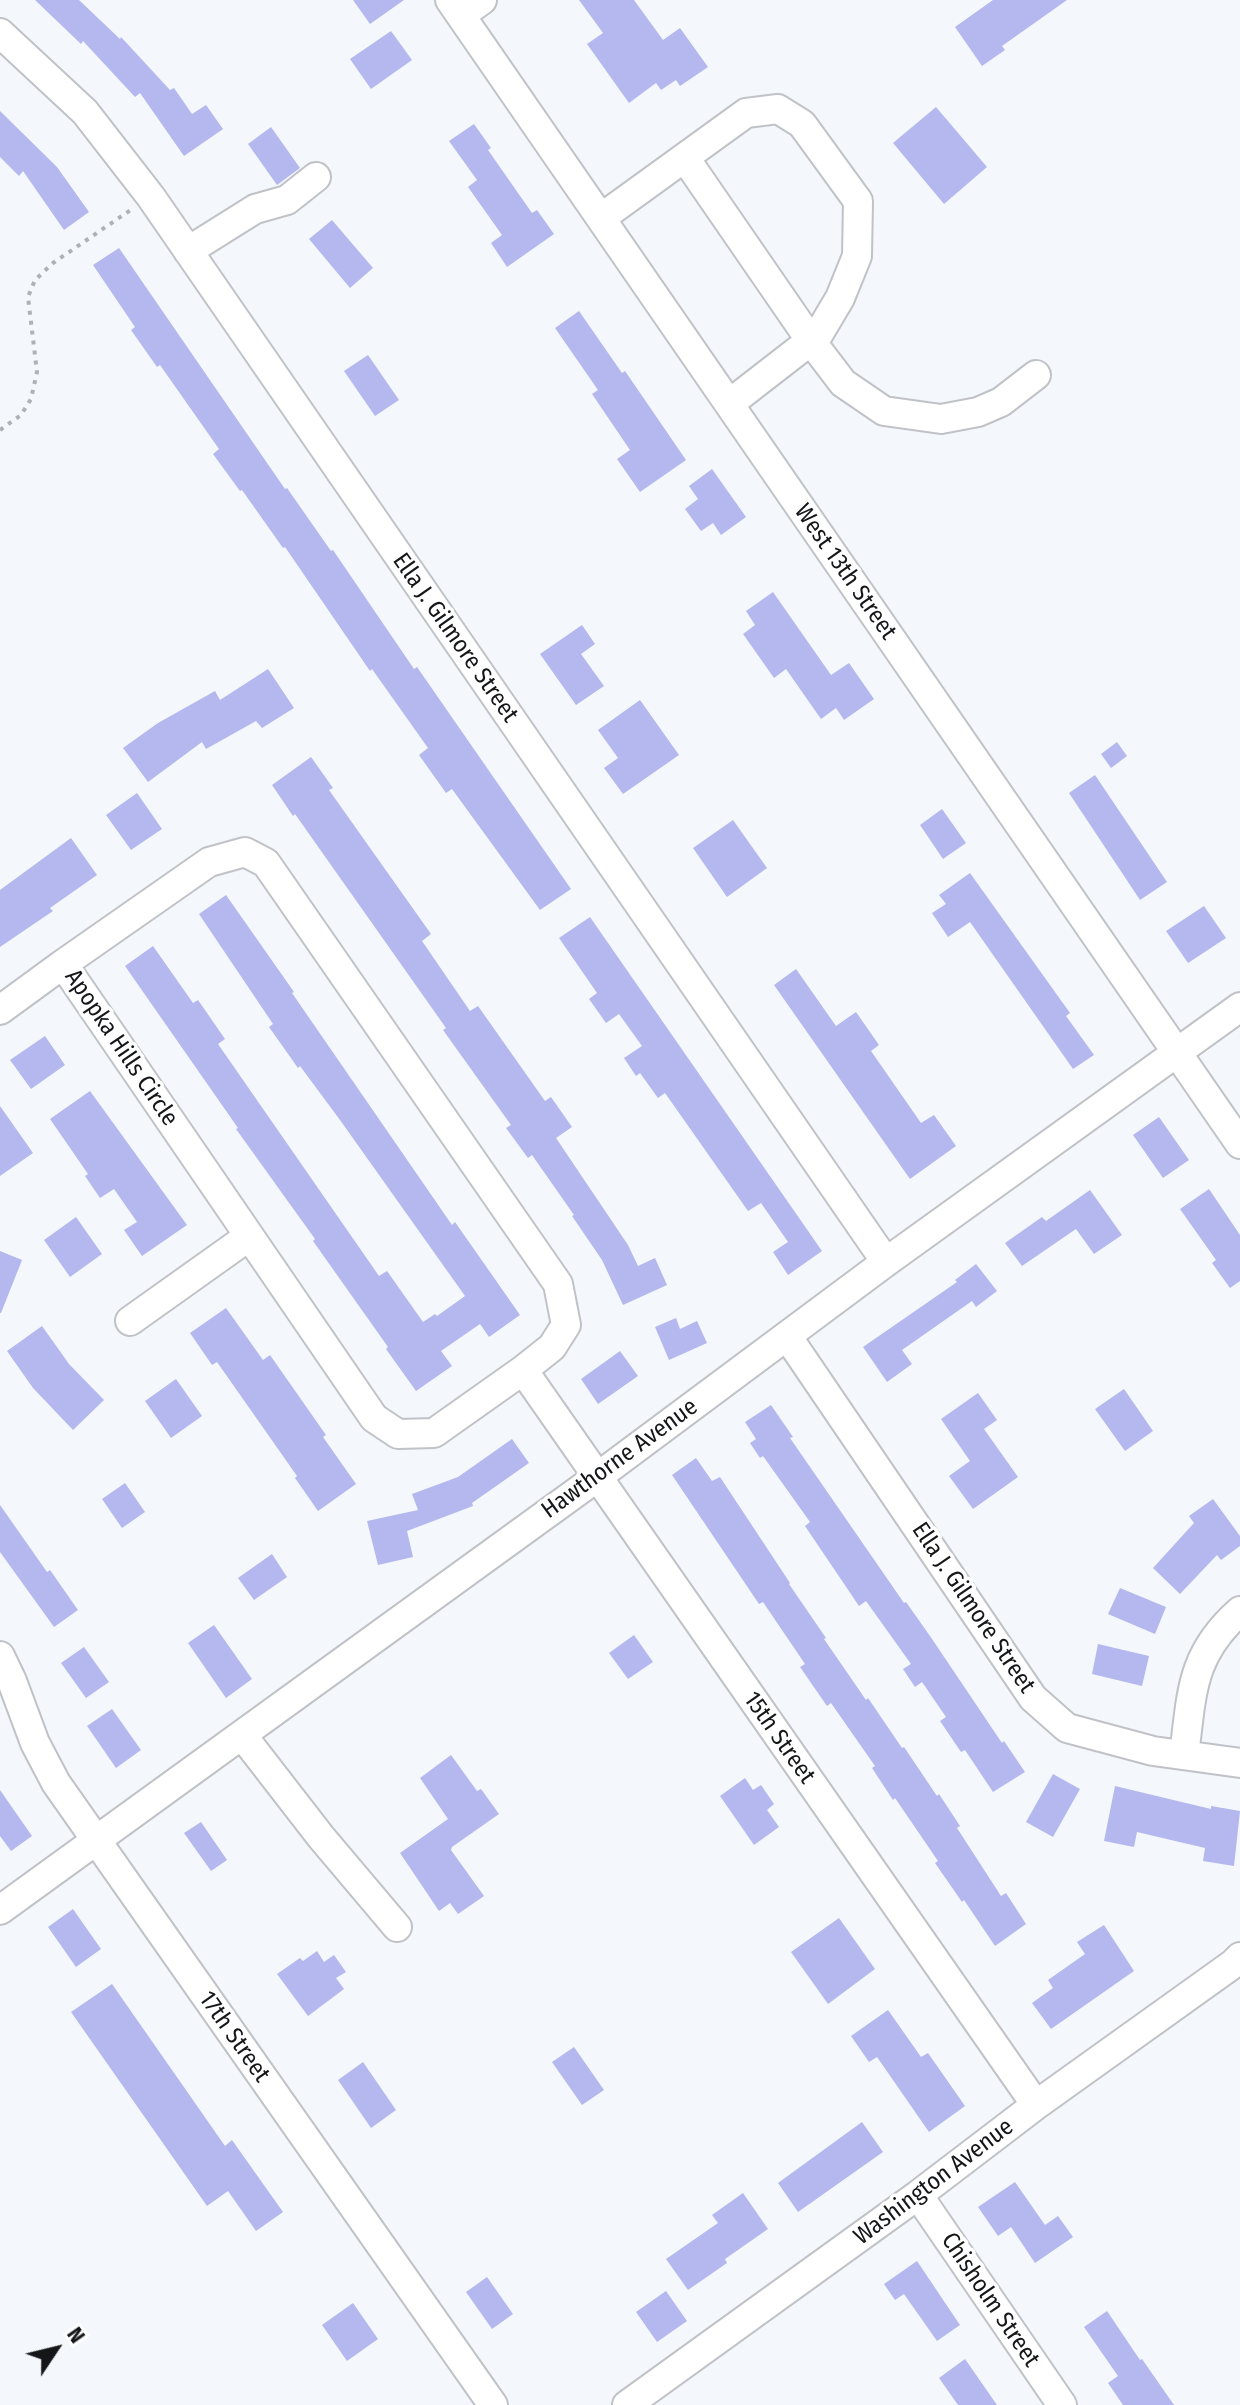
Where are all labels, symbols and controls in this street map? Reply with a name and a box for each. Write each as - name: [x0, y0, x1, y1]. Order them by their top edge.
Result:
- street label: West 13th Street: [788, 499, 902, 645]
- street label: Ella J. Gilmore Street: [386, 548, 524, 728]
- street label: Apopka Hills Circle: [58, 964, 184, 1132]
- street label: Hawthorne Avenue: [536, 1393, 704, 1525]
- street label: Ella J. Gilmore Street: [905, 1517, 1041, 1699]
- street label: 15th Street: [737, 1687, 821, 1789]
- street label: 17th Street: [192, 1986, 276, 2088]
- street label: Washington Avenue: [849, 2113, 1019, 2251]
- street label: Chisholm Street: [935, 2227, 1045, 2373]
- north arrow: [16, 2309, 96, 2389]
- text: N: [61, 2322, 91, 2348]

